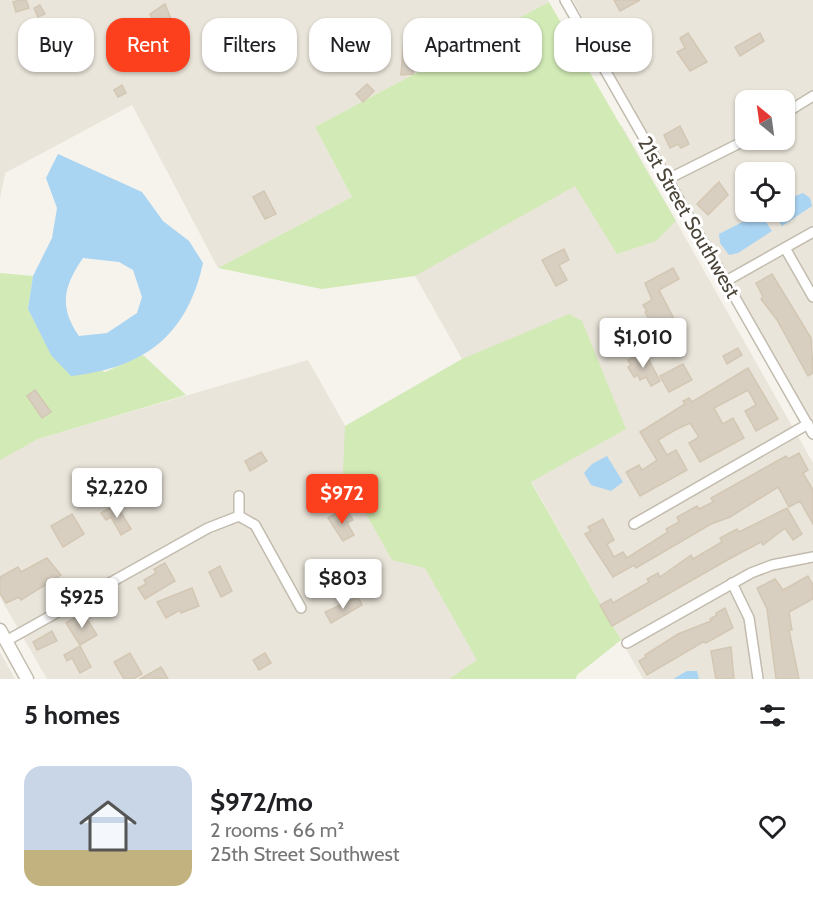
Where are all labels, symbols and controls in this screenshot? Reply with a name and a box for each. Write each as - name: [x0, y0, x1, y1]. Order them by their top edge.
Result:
- chip: Buy: [18, 18, 94, 72]
- chip: Rent: [106, 18, 190, 72]
- chip: Filters: [202, 18, 297, 72]
- chip: New: [309, 18, 391, 72]
- chip: Apartment: [403, 18, 542, 72]
- chip: House: [554, 18, 652, 72]
- north arrow: [735, 90, 795, 150]
- map controls: [735, 90, 795, 222]
- street label: 21st Street Southwest: [633, 132, 745, 302]
- button: locate: [735, 162, 795, 222]
- pin: $1,010: [594, 318, 692, 369]
- text: $1,010: [613, 325, 673, 349]
- pin: $2,220: [68, 468, 166, 519]
- pin: $972: [306, 474, 378, 525]
- text: $2,220: [86, 475, 148, 499]
- text: $972: [320, 481, 364, 505]
- pin: $803: [307, 559, 379, 610]
- text: $803: [319, 566, 367, 590]
- pin: $925: [46, 578, 118, 629]
- text: $925: [60, 585, 104, 609]
- text: 5 homes: [24, 699, 120, 731]
- icon: filters: [756, 699, 789, 732]
- text: $972/mo: [210, 786, 313, 818]
- icon: home: [72, 790, 144, 862]
- icon: heart: [756, 810, 789, 843]
- text: 2 rooms · 66 m²: [210, 818, 344, 842]
- text: 25th Street Southwest: [210, 842, 400, 866]

